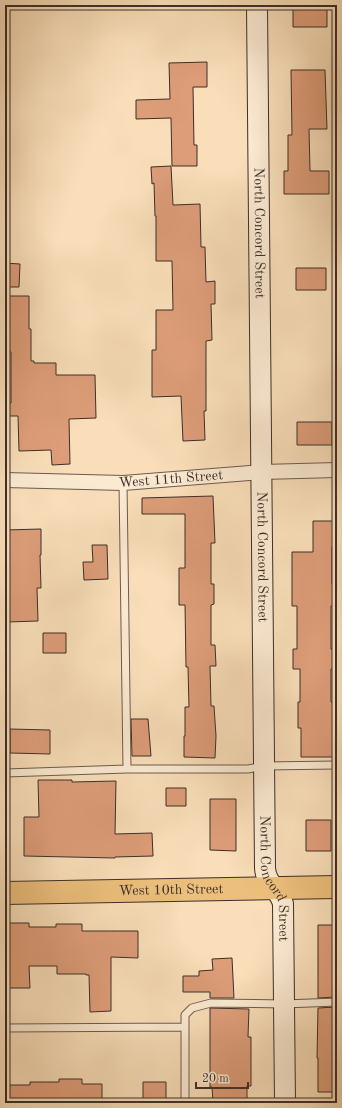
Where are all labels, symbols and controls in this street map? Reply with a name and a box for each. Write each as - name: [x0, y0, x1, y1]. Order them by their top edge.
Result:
- street label: North Concord Street: [252, 167, 267, 299]
- street label: West 11th Street: [118, 468, 224, 490]
- street label: North Concord Street: [255, 491, 270, 623]
- street label: North Concord Street: [258, 815, 290, 942]
- street label: West 10th Street: [118, 882, 224, 898]
- scale bar: [196, 1064, 248, 1090]
- text: 20 m: [202, 1073, 229, 1085]

